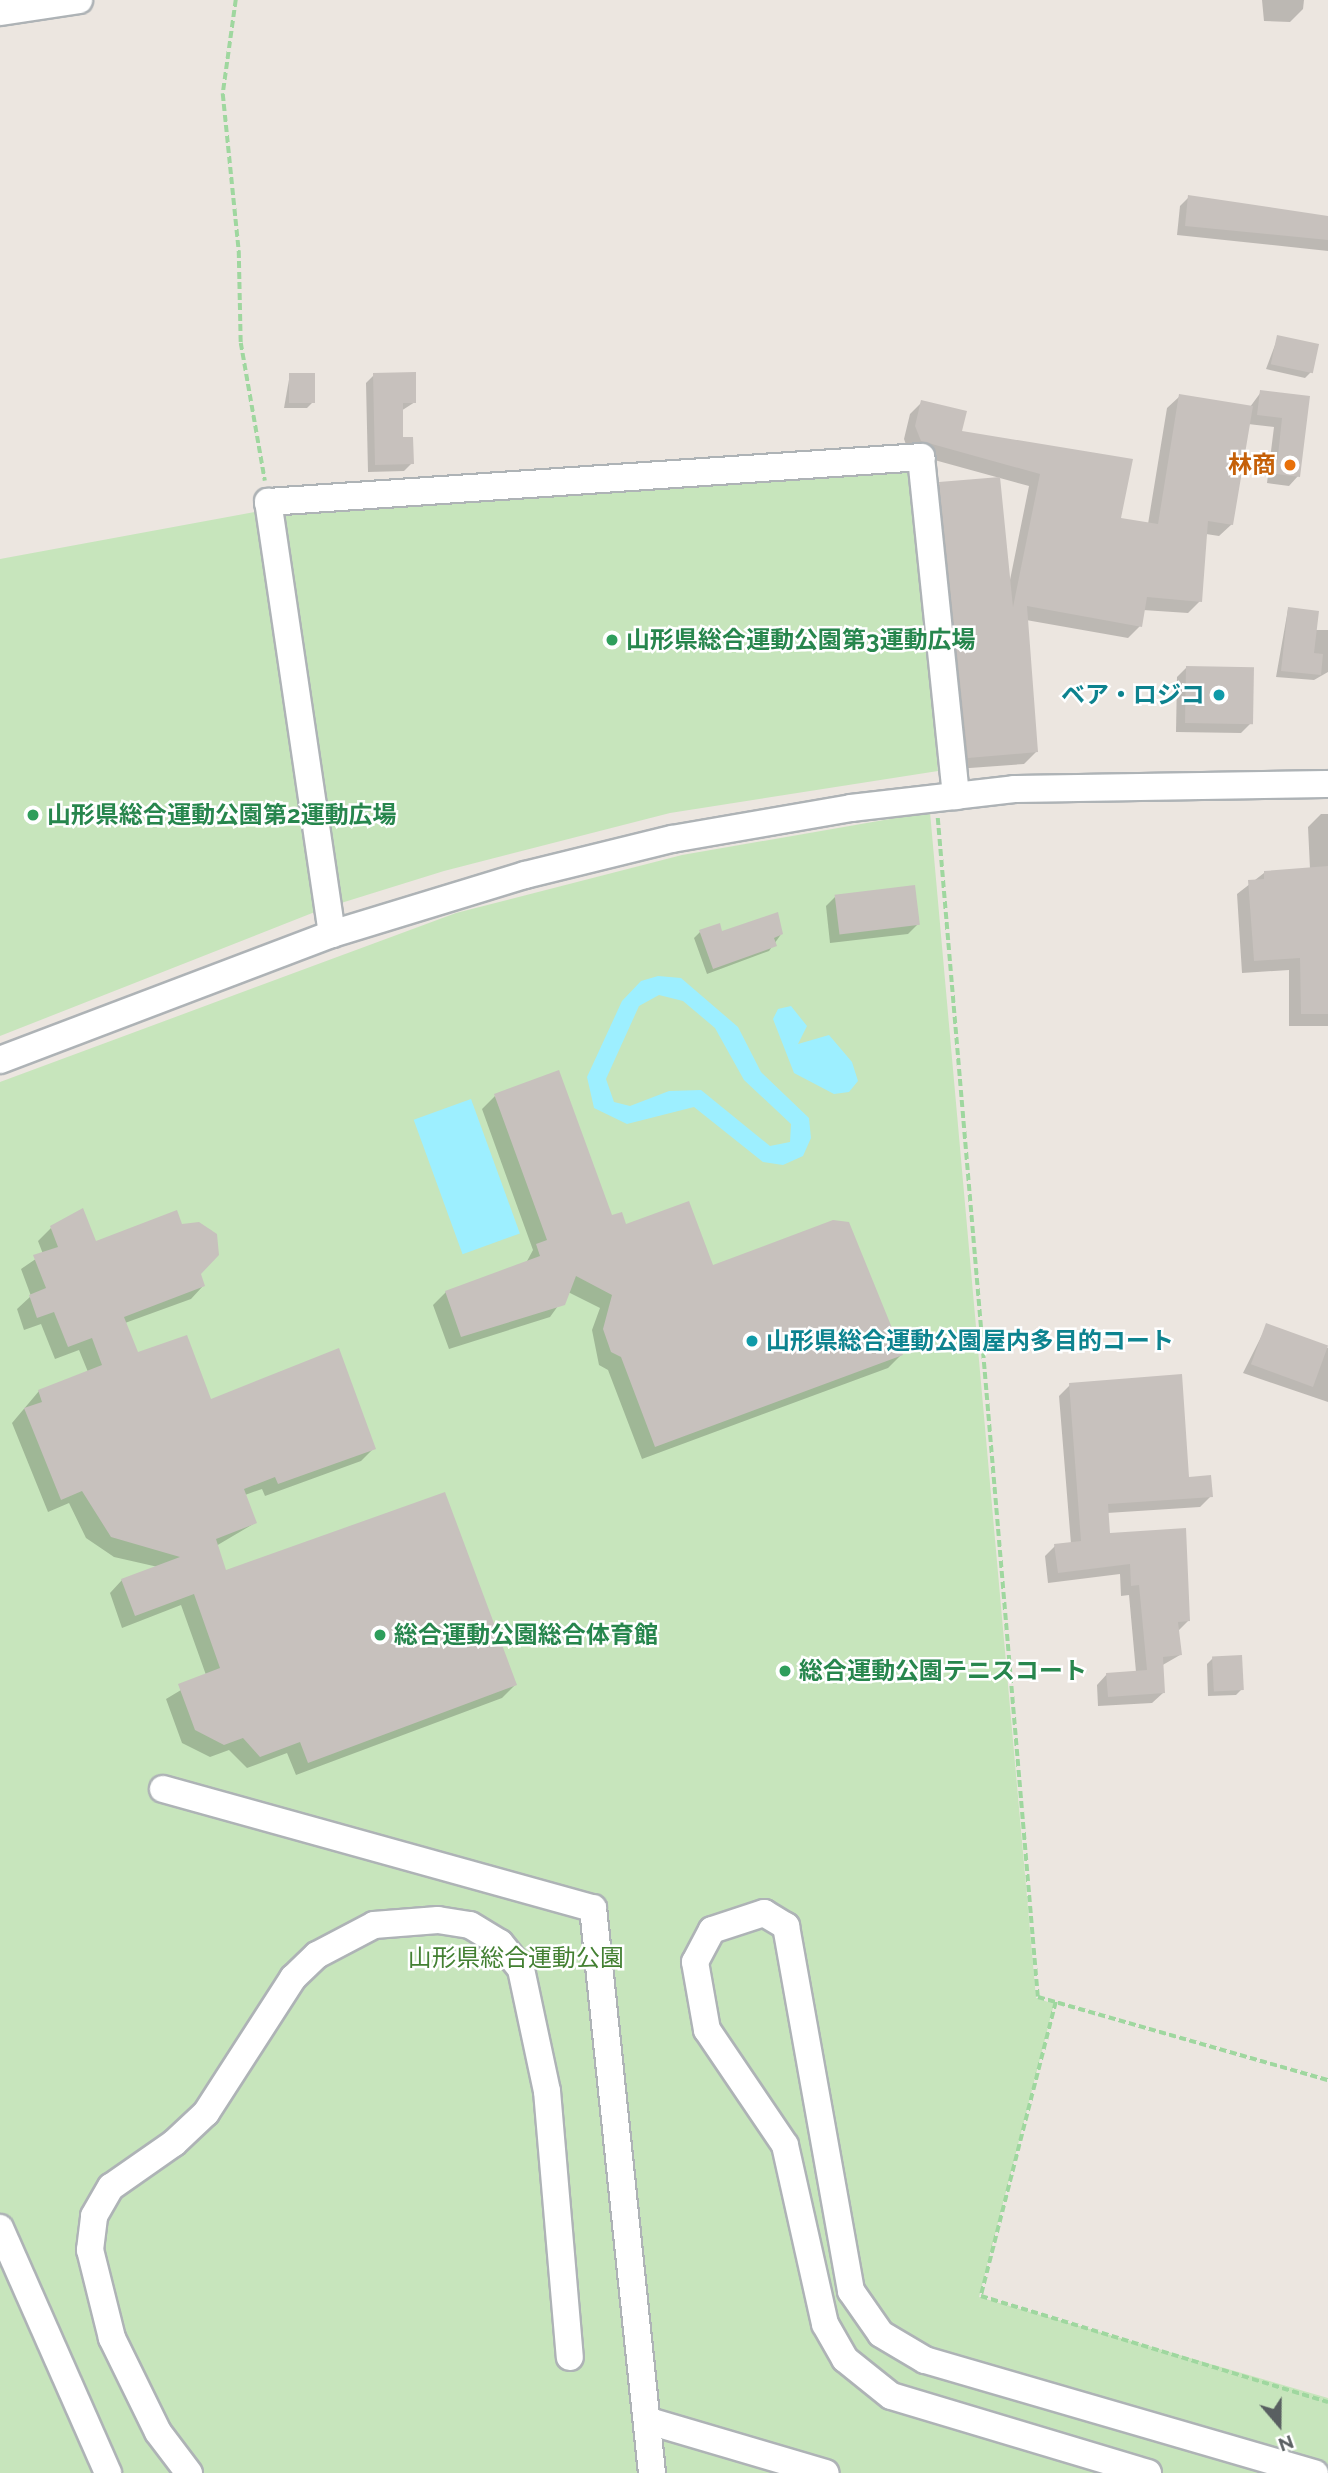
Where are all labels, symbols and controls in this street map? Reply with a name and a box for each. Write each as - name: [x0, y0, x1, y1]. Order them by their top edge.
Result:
- place label: 林商: [1228, 451, 1276, 479]
- marker: 林商: [1282, 457, 1298, 473]
- place label: 山形県総合運動公園第3運動広場: [626, 626, 975, 654]
- marker: 山形県総合運動公園第3運動広場: [604, 632, 620, 648]
- place label: ベア・ロジコ: [1061, 681, 1205, 709]
- marker: ベア・ロジコ: [1211, 687, 1227, 703]
- place label: 山形県総合運動公園第2運動広場: [47, 801, 397, 829]
- marker: 山形県総合運動公園第2運動広場: [25, 807, 41, 823]
- place label: 山形県総合運動公園屋内多目的コート: [766, 1327, 1174, 1355]
- marker: 山形県総合運動公園屋内多目的コート: [744, 1333, 760, 1349]
- place label: 総合運動公園総合体育館: [394, 1621, 658, 1649]
- marker: 総合運動公園総合体育館: [372, 1627, 388, 1643]
- place label: 総合運動公園テニスコート: [799, 1657, 1087, 1685]
- marker: 総合運動公園テニスコート: [777, 1663, 793, 1679]
- park label: 山形県総合運動公園: [408, 1944, 624, 1972]
- north arrow: [1244, 2389, 1314, 2459]
- text: N: [1276, 2431, 1297, 2457]

